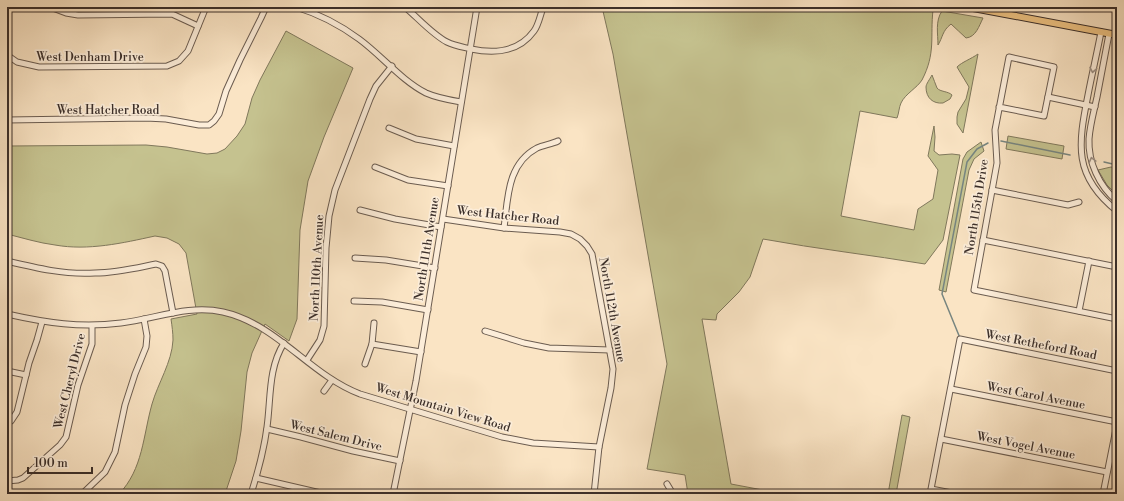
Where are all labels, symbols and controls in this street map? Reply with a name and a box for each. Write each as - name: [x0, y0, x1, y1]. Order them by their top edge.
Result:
- street label: West Denham Drive: [35, 50, 144, 65]
- one-way arrow: [1089, 67, 1098, 74]
- street label: West Hatcher Road: [56, 103, 160, 118]
- one-way arrow: [1088, 157, 1096, 163]
- street label: North 115th Drive: [962, 158, 992, 256]
- street label: North 111th Avenue: [411, 196, 443, 302]
- street label: West Hatcher Road: [455, 203, 560, 229]
- street label: North 110th Avenue: [307, 214, 327, 322]
- street label: North 112th Avenue: [595, 256, 629, 364]
- street label: West Retheford Road: [983, 327, 1098, 363]
- street label: West Cheryl Drive: [51, 332, 89, 431]
- street label: West Carol Avenue: [985, 379, 1086, 413]
- street label: West Mountain View Road: [373, 380, 512, 436]
- street label: West Salem Drive: [287, 417, 384, 455]
- street label: West Vogel Avenue: [974, 429, 1077, 463]
- scale bar: [28, 449, 92, 475]
- text: 100 m: [34, 456, 68, 471]

